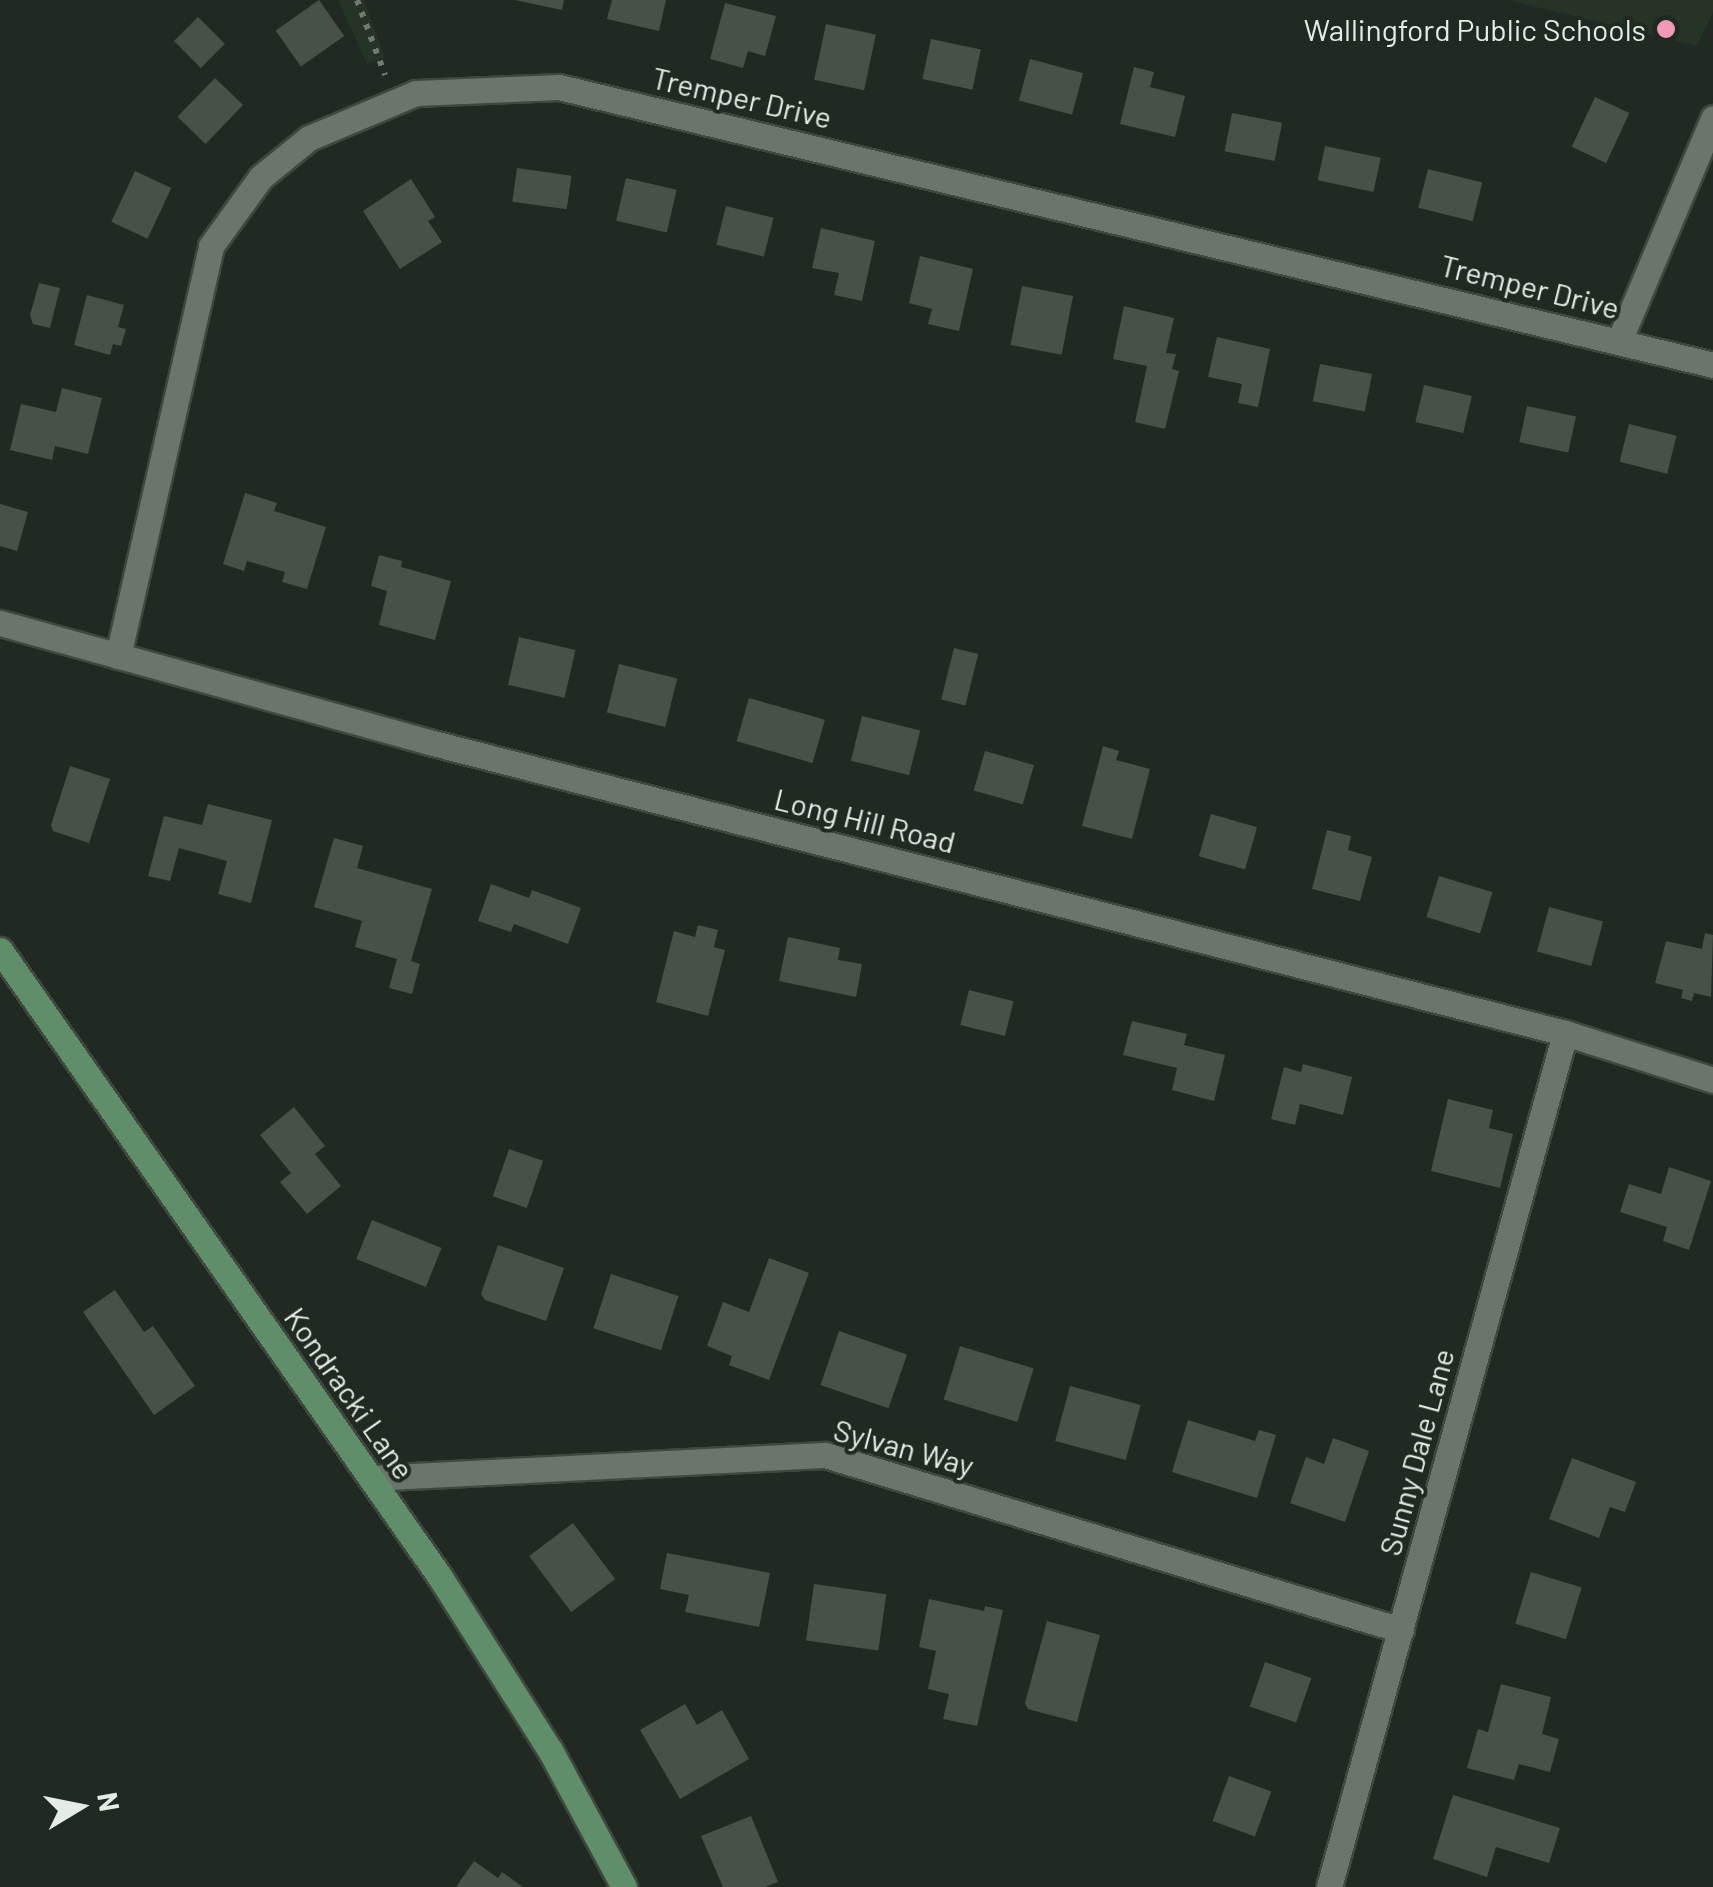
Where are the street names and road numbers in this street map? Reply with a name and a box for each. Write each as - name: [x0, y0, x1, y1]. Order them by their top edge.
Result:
- street label: Tremper Drive: [649, 59, 835, 135]
- street label: Tremper Drive: [1437, 246, 1623, 326]
- street label: Long Hill Road: [771, 780, 959, 860]
- street label: Kondracki Lane: [278, 1300, 422, 1486]
- street label: Sunny Dale Lane: [1371, 1345, 1461, 1559]
- street label: Sylvan Way: [830, 1411, 978, 1483]

